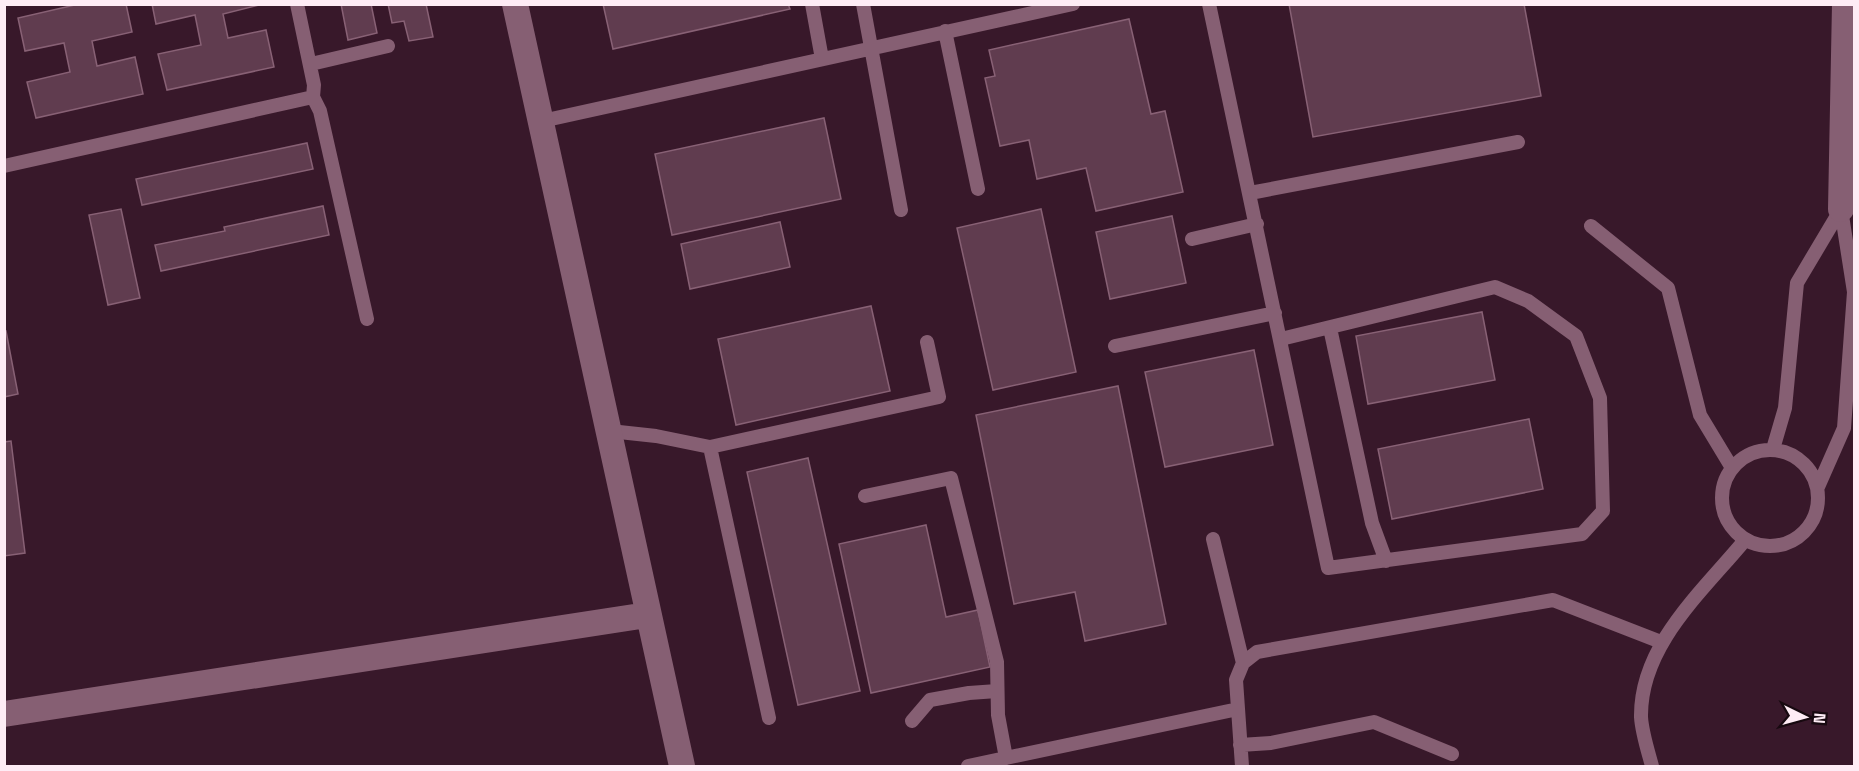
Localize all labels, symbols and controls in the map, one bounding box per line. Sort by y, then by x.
north arrow [1775,687,1835,747]
text: N [1809,712,1830,725]

